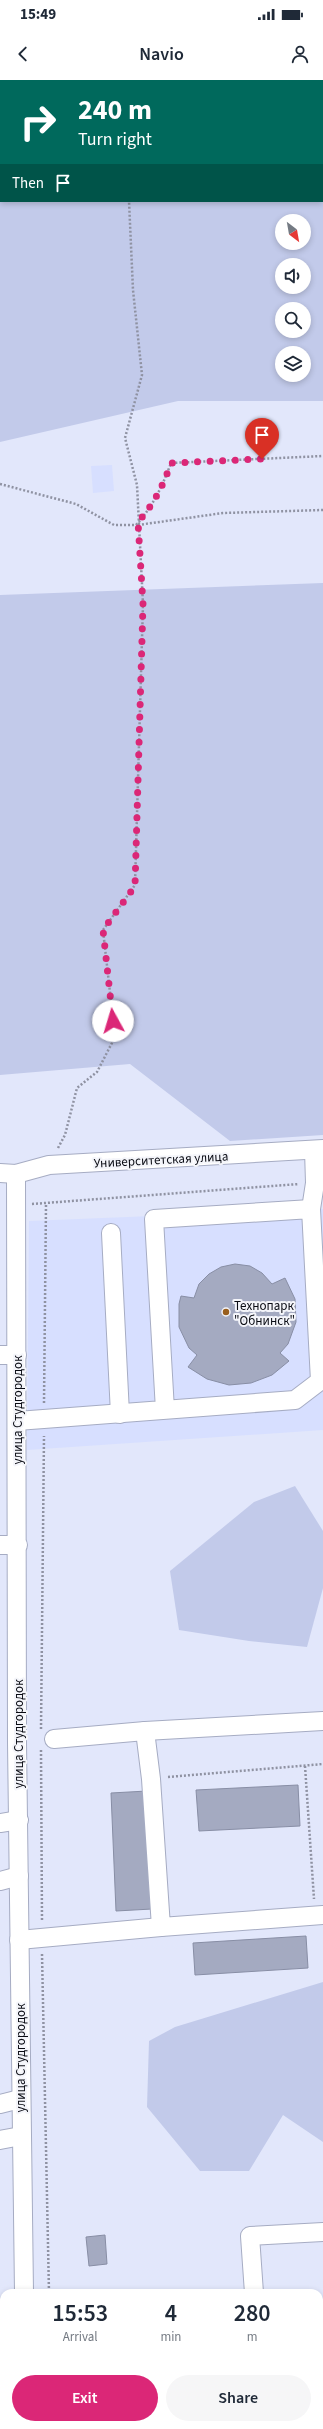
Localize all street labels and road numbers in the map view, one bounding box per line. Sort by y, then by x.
street label: Университетская улица [93,1147,229,1173]
street label: улица Студгородок [9,1355,27,1465]
street label: улица Студгородок [10,1679,28,1789]
street label: улица Студгородок [12,2003,30,2113]

